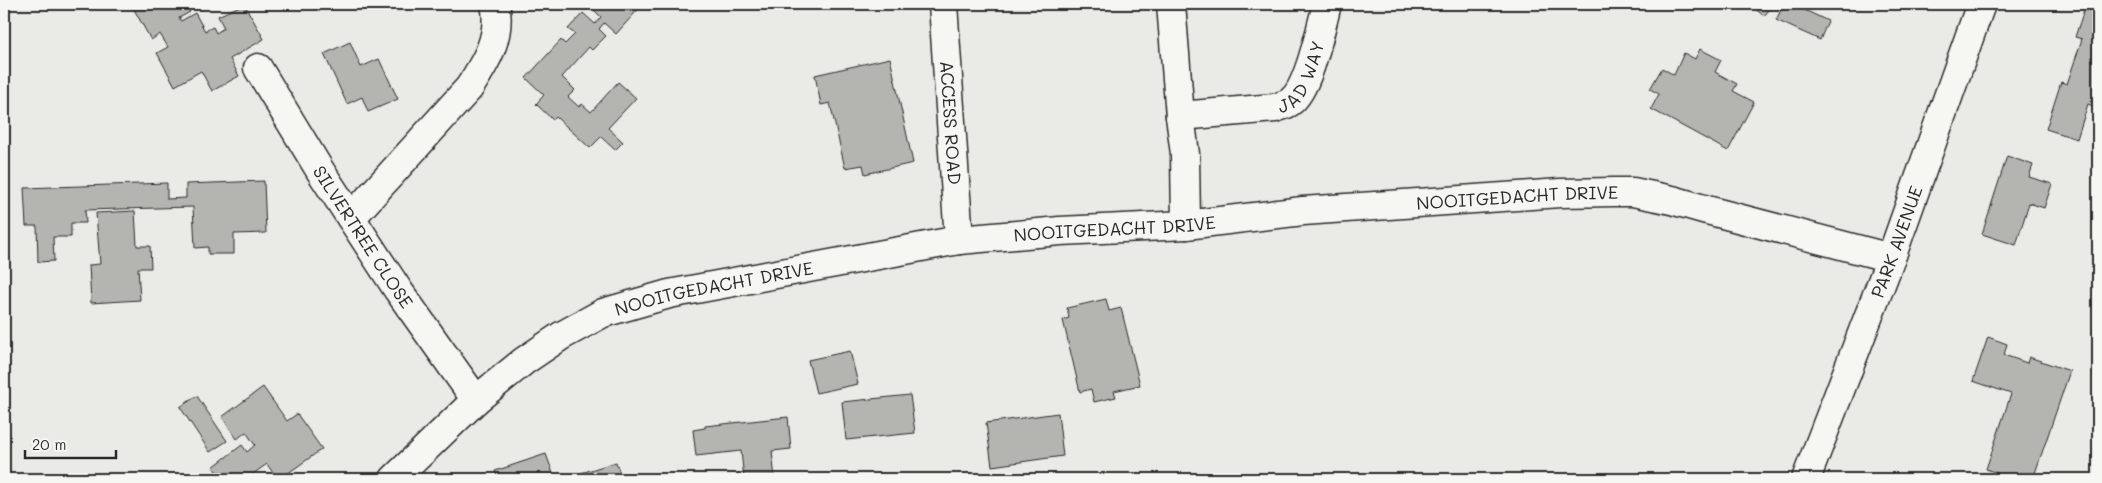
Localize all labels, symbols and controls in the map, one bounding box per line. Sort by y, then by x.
street label: JAD WAY [1274,38,1329,118]
street label: ACCESS ROAD [935,60,967,185]
street label: SILVERTREE CLOSE [308,161,419,313]
street label: NOOITGEDACHT DRIVE [1415,180,1618,215]
street label: PARK AVENUE [1865,182,1928,301]
street label: NOOITGEDACHT DRIVE [1013,210,1217,247]
street label: NOOITGEDACHT DRIVE [612,255,815,321]
scale bar [25,428,116,460]
text: 20 m [32,434,66,454]

